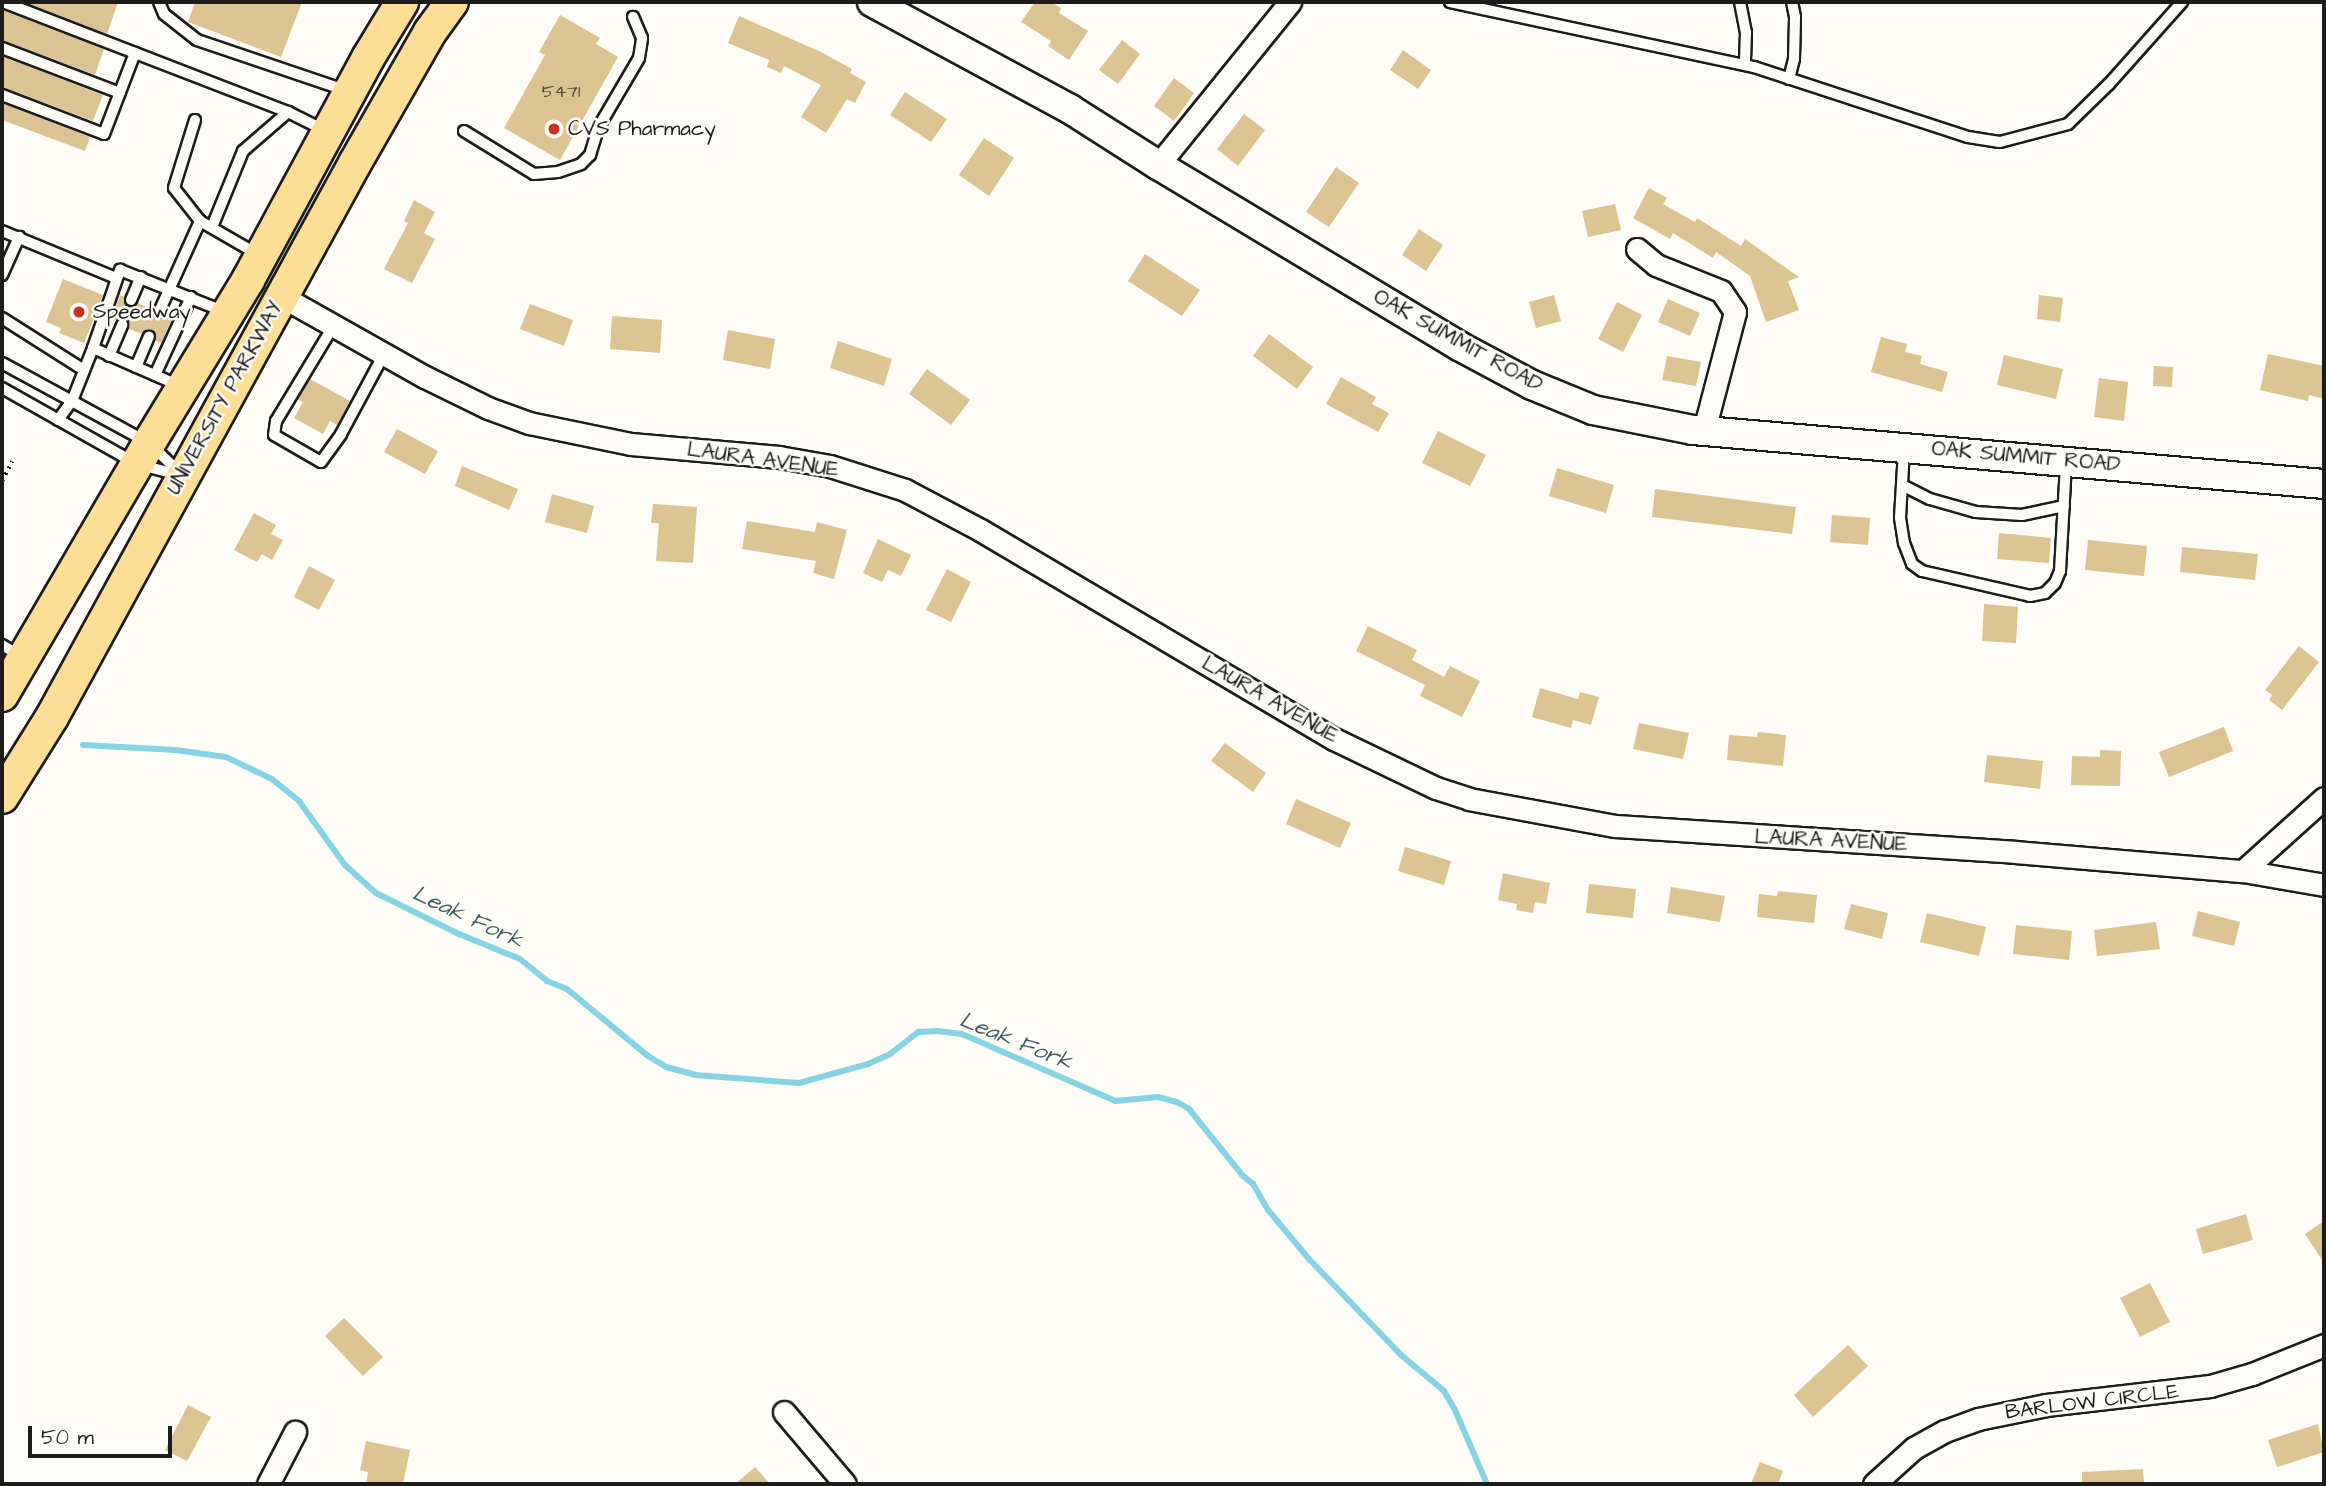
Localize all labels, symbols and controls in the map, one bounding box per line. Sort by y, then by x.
house number: 5471 [542,81,580,103]
place label: CVS Pharmacy [568,116,716,142]
marker: CVS Pharmacy [546,121,562,137]
street label: OAK SUMMIT ROAD [1369,284,1547,398]
street label: UNIVERSITY PARKWAY [161,297,289,499]
place label: Speedway [93,299,191,325]
marker: Speedway [71,304,87,320]
street label: OAK SUMMIT ROAD [1931,436,2121,478]
street label: LAURA AVENUE [685,437,841,483]
street label: LAURA AVENUE [1197,651,1343,749]
street label: LAURA AVENUE [1754,824,1908,858]
water label: Leak Fork [408,879,528,955]
water label: Leak Fork [956,1006,1076,1076]
street label: BARLOW CIRCLE [2004,1379,2180,1425]
scale bar [32,1412,175,1456]
text: 50 m [41,1423,94,1452]

